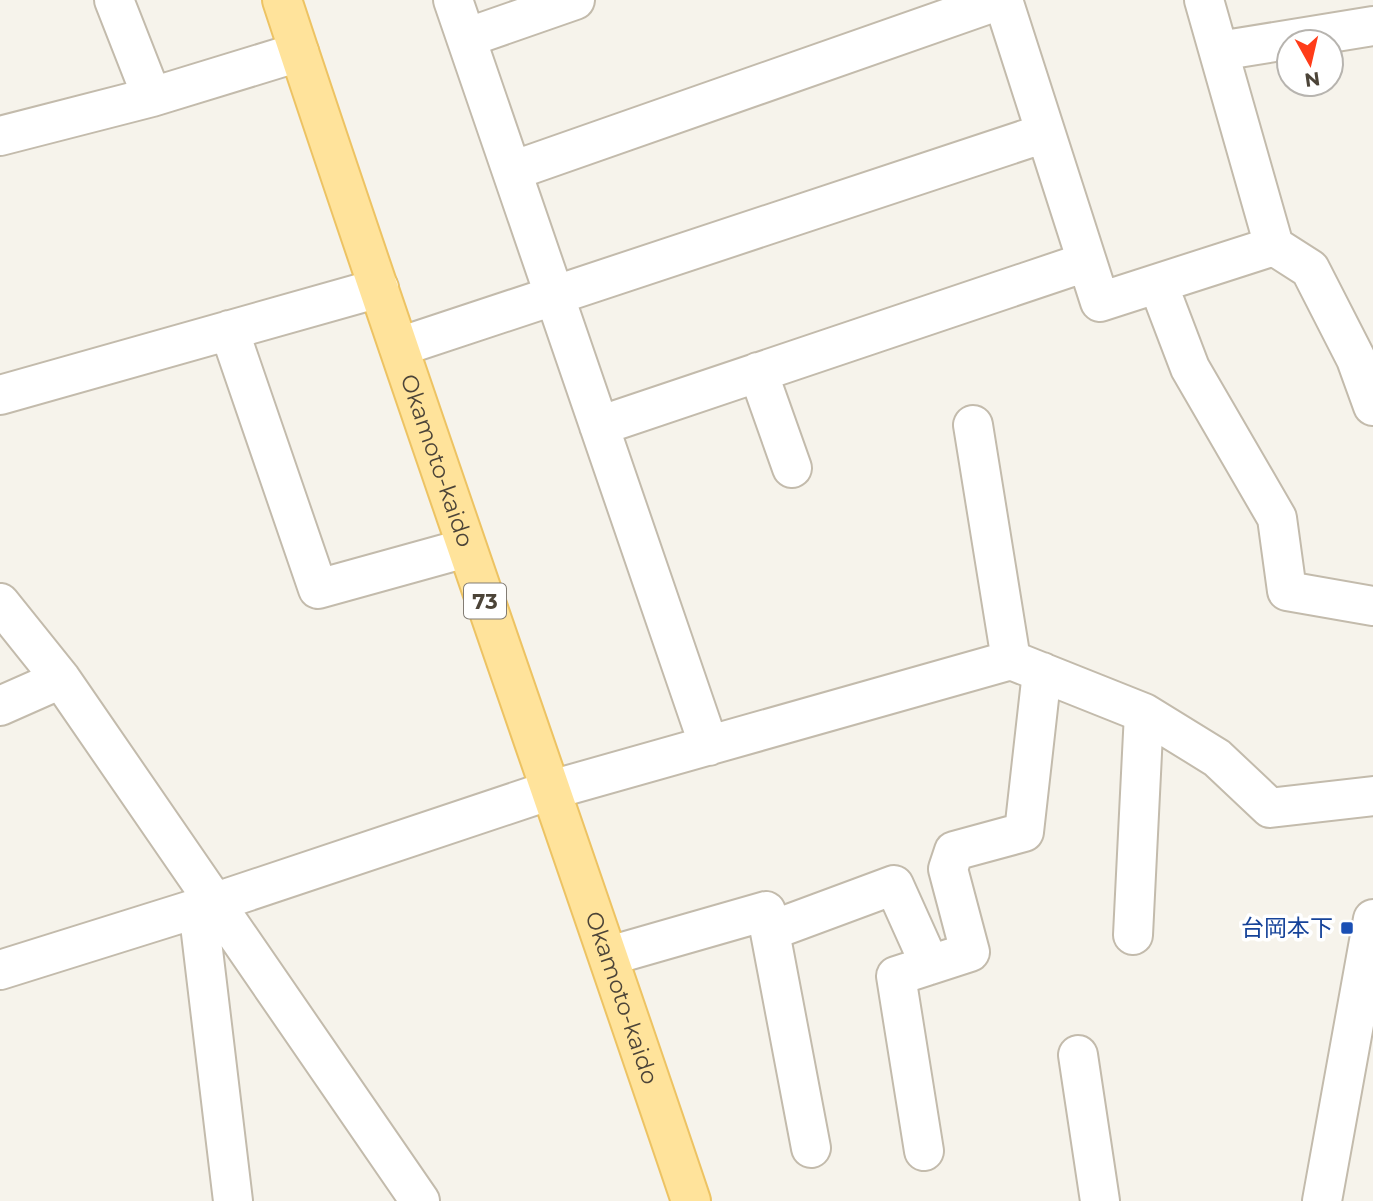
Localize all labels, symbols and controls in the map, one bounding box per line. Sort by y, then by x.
north arrow [1275,28,1345,98]
text: N [1303,67,1322,92]
street label: Okamoto-kaido [395,370,480,551]
road number: 73 [464,584,506,618]
street label: Okamoto-kaido [579,908,664,1088]
place label: 台岡本下 [1241,914,1333,942]
marker: 台岡本下 [1339,920,1355,936]

